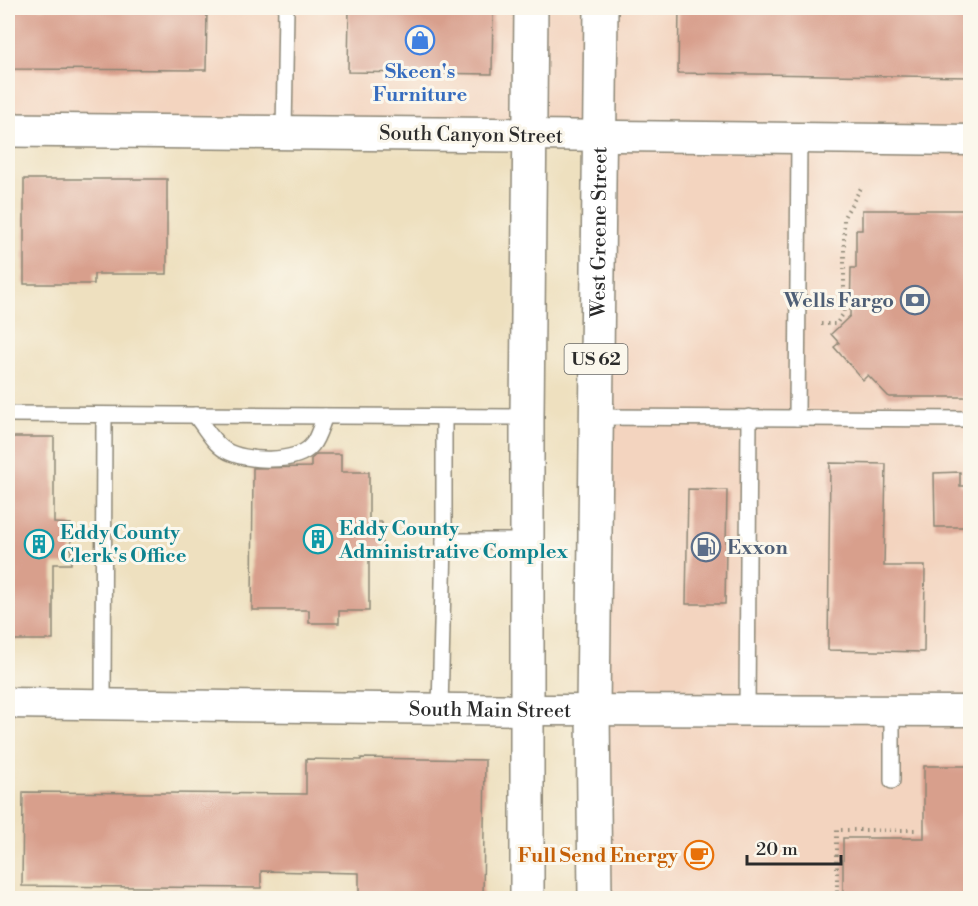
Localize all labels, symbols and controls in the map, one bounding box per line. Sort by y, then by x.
shop icon: Skeen's Furniture [404,24,436,56]
place label: Skeen's Furniture [373,60,467,108]
street label: South Canyon Street [379,121,563,150]
street label: West Greene Street [586,146,613,319]
bank icon: Wells Fargo [899,284,931,316]
place label: Wells Fargo [782,289,894,314]
road number: US 62 [564,344,628,374]
place label: Eddy County Administrative Complex [338,517,568,565]
place label: Eddy County Clerk's Office [60,521,187,569]
building icon: Eddy County Administrative Complex [302,523,334,555]
building icon: Eddy County Clerk's Office [23,528,55,560]
fuel station icon: Exxon [690,531,722,563]
place label: Exxon [727,536,788,561]
street label: South Main Street [409,697,571,724]
scale bar [747,828,842,866]
text: 20 m [756,838,798,861]
cafe icon: Full Send Energy [683,839,715,871]
place label: Full Send Energy [518,844,679,869]

